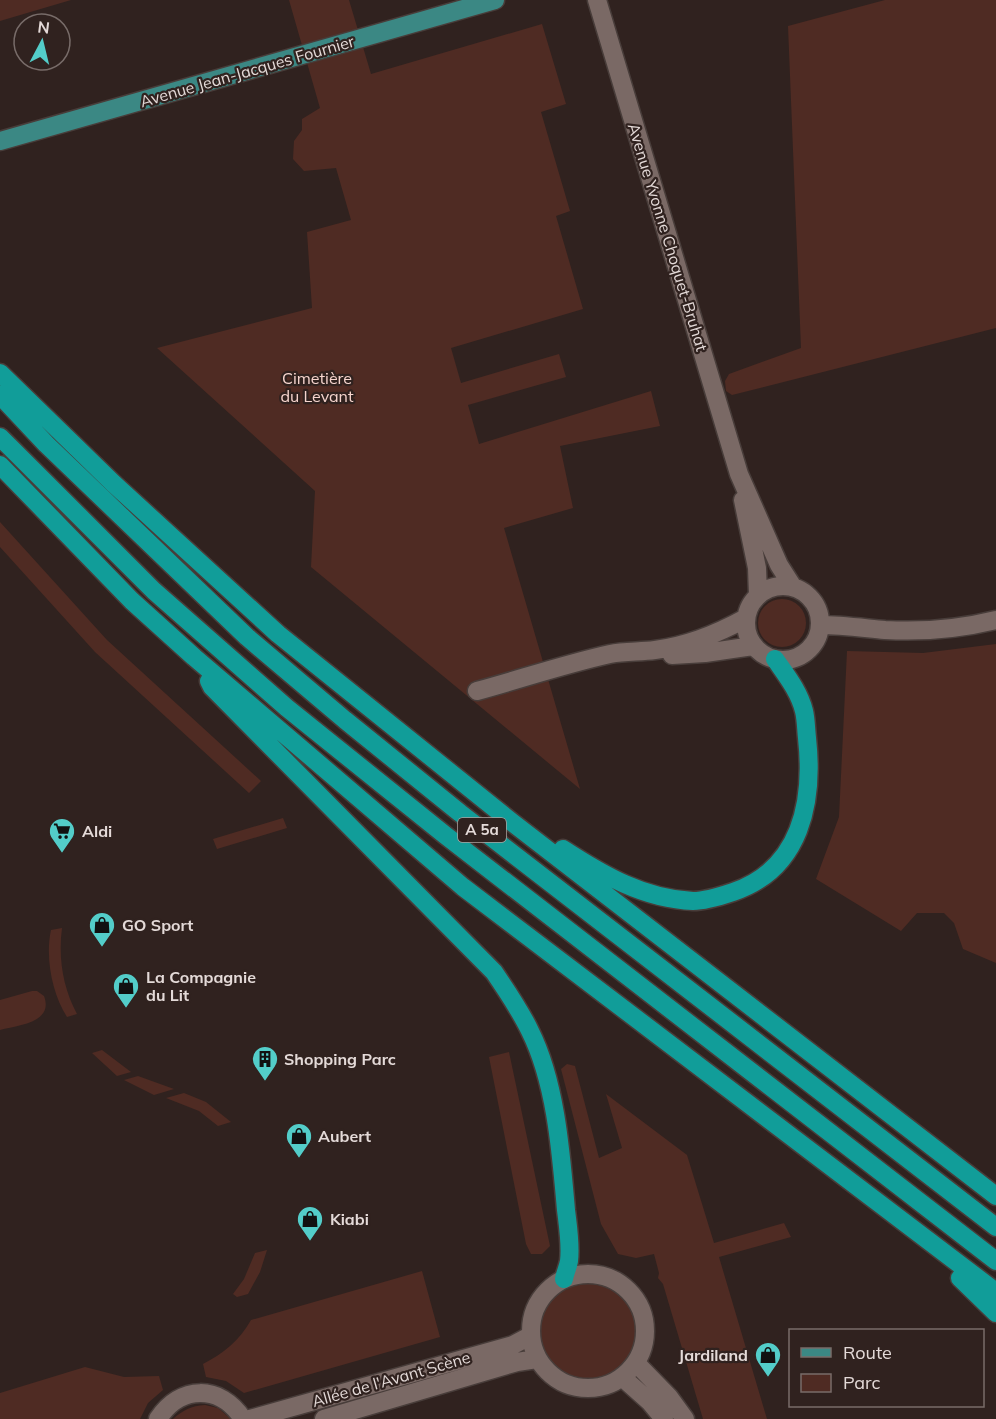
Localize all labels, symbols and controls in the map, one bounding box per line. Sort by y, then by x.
north arrow [12,12,72,72]
text: N [37,16,51,38]
street label: Avenue Jean-Jacques Fournier [137,31,357,111]
street label: Avenue Yvonne Choquet-Bruhat [624,121,712,354]
park label: Cimetière du Levant [280,368,354,406]
supermarket icon: Aldi [47,816,77,854]
road number: A 5a [458,818,506,842]
place label: Aldi [82,821,112,841]
shop icon: GO Sport [87,910,117,948]
place label: GO Sport [122,915,193,935]
place label: La Compagnie du Lit [146,967,256,1005]
shop icon: La Compagnie du Lit [111,971,141,1009]
building icon: Shopping Parc [250,1044,280,1082]
place label: Shopping Parc [284,1049,396,1069]
shop icon: Aubert [284,1121,314,1159]
place label: Aubert [318,1126,371,1146]
shop icon: Kiabi [295,1204,325,1242]
place label: Kiabi [330,1209,369,1229]
legend [789,1329,984,1407]
shop icon: Jardiland [753,1340,783,1378]
text: Route [843,1341,892,1364]
place label: Jardiland [678,1345,748,1365]
street label: Allée de l'Avant Scène [310,1347,472,1411]
text: Parc [843,1371,881,1394]

